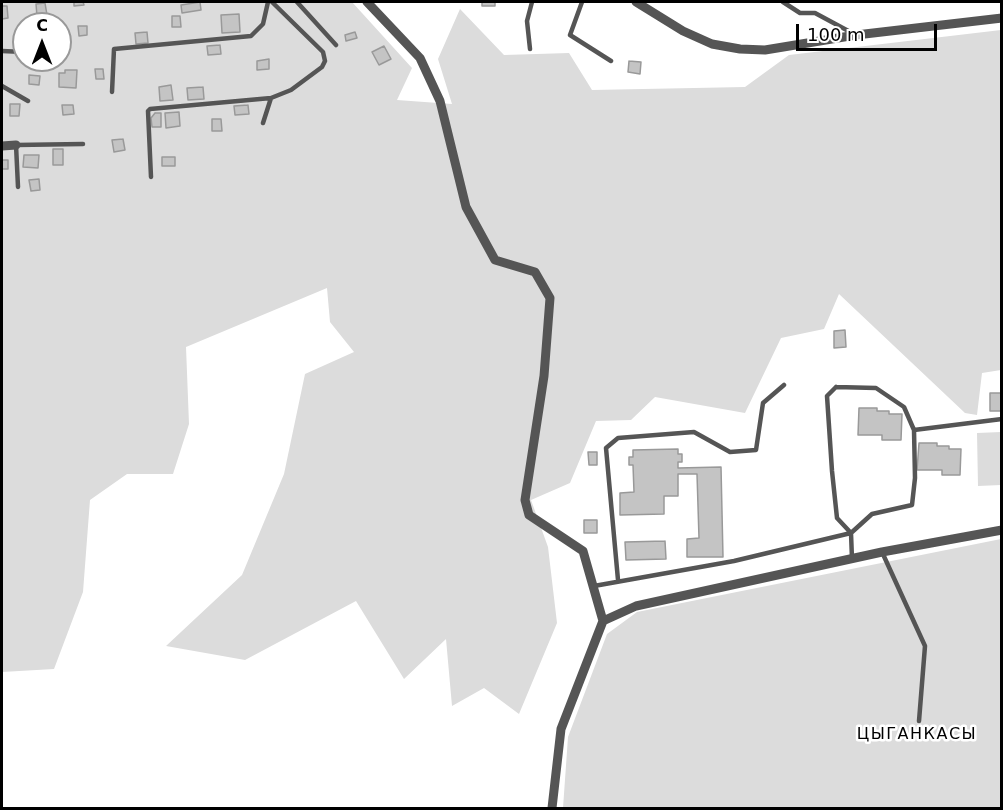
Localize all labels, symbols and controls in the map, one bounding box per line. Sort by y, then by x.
north arrow [12,12,72,72]
scale bar [799,12,940,50]
text: С [36,16,48,35]
text: 100 m [807,24,865,45]
district label: ЦЫГАНКАСЫ [857,725,977,745]

